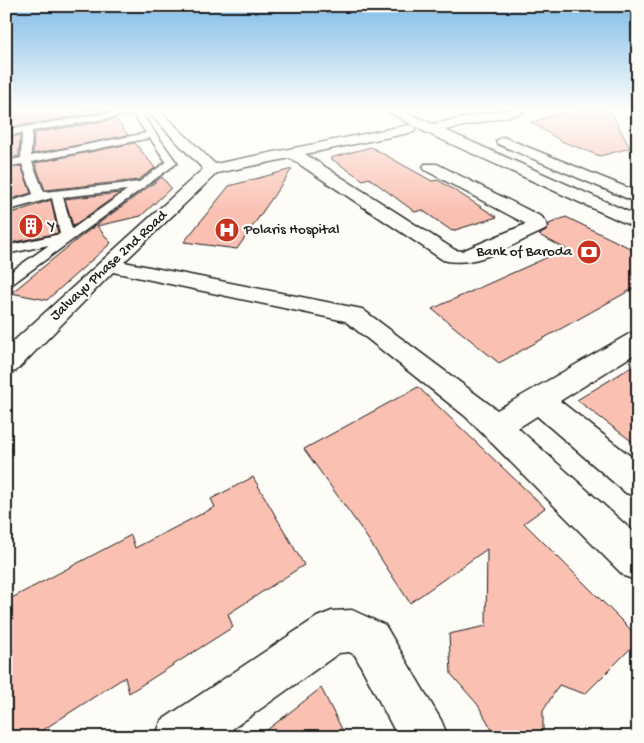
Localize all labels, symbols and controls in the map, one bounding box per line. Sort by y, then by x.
street label: Jalvayu Phase 2nd Road [47,206,172,325]
building icon: Y [18,213,44,239]
place label: Y [46,217,55,235]
hospital icon: Polaris Hospital [214,217,240,243]
place label: Polaris Hospital [243,221,340,239]
bank icon: Bank of Baroda [576,239,602,265]
place label: Bank of Baroda [475,243,573,261]

